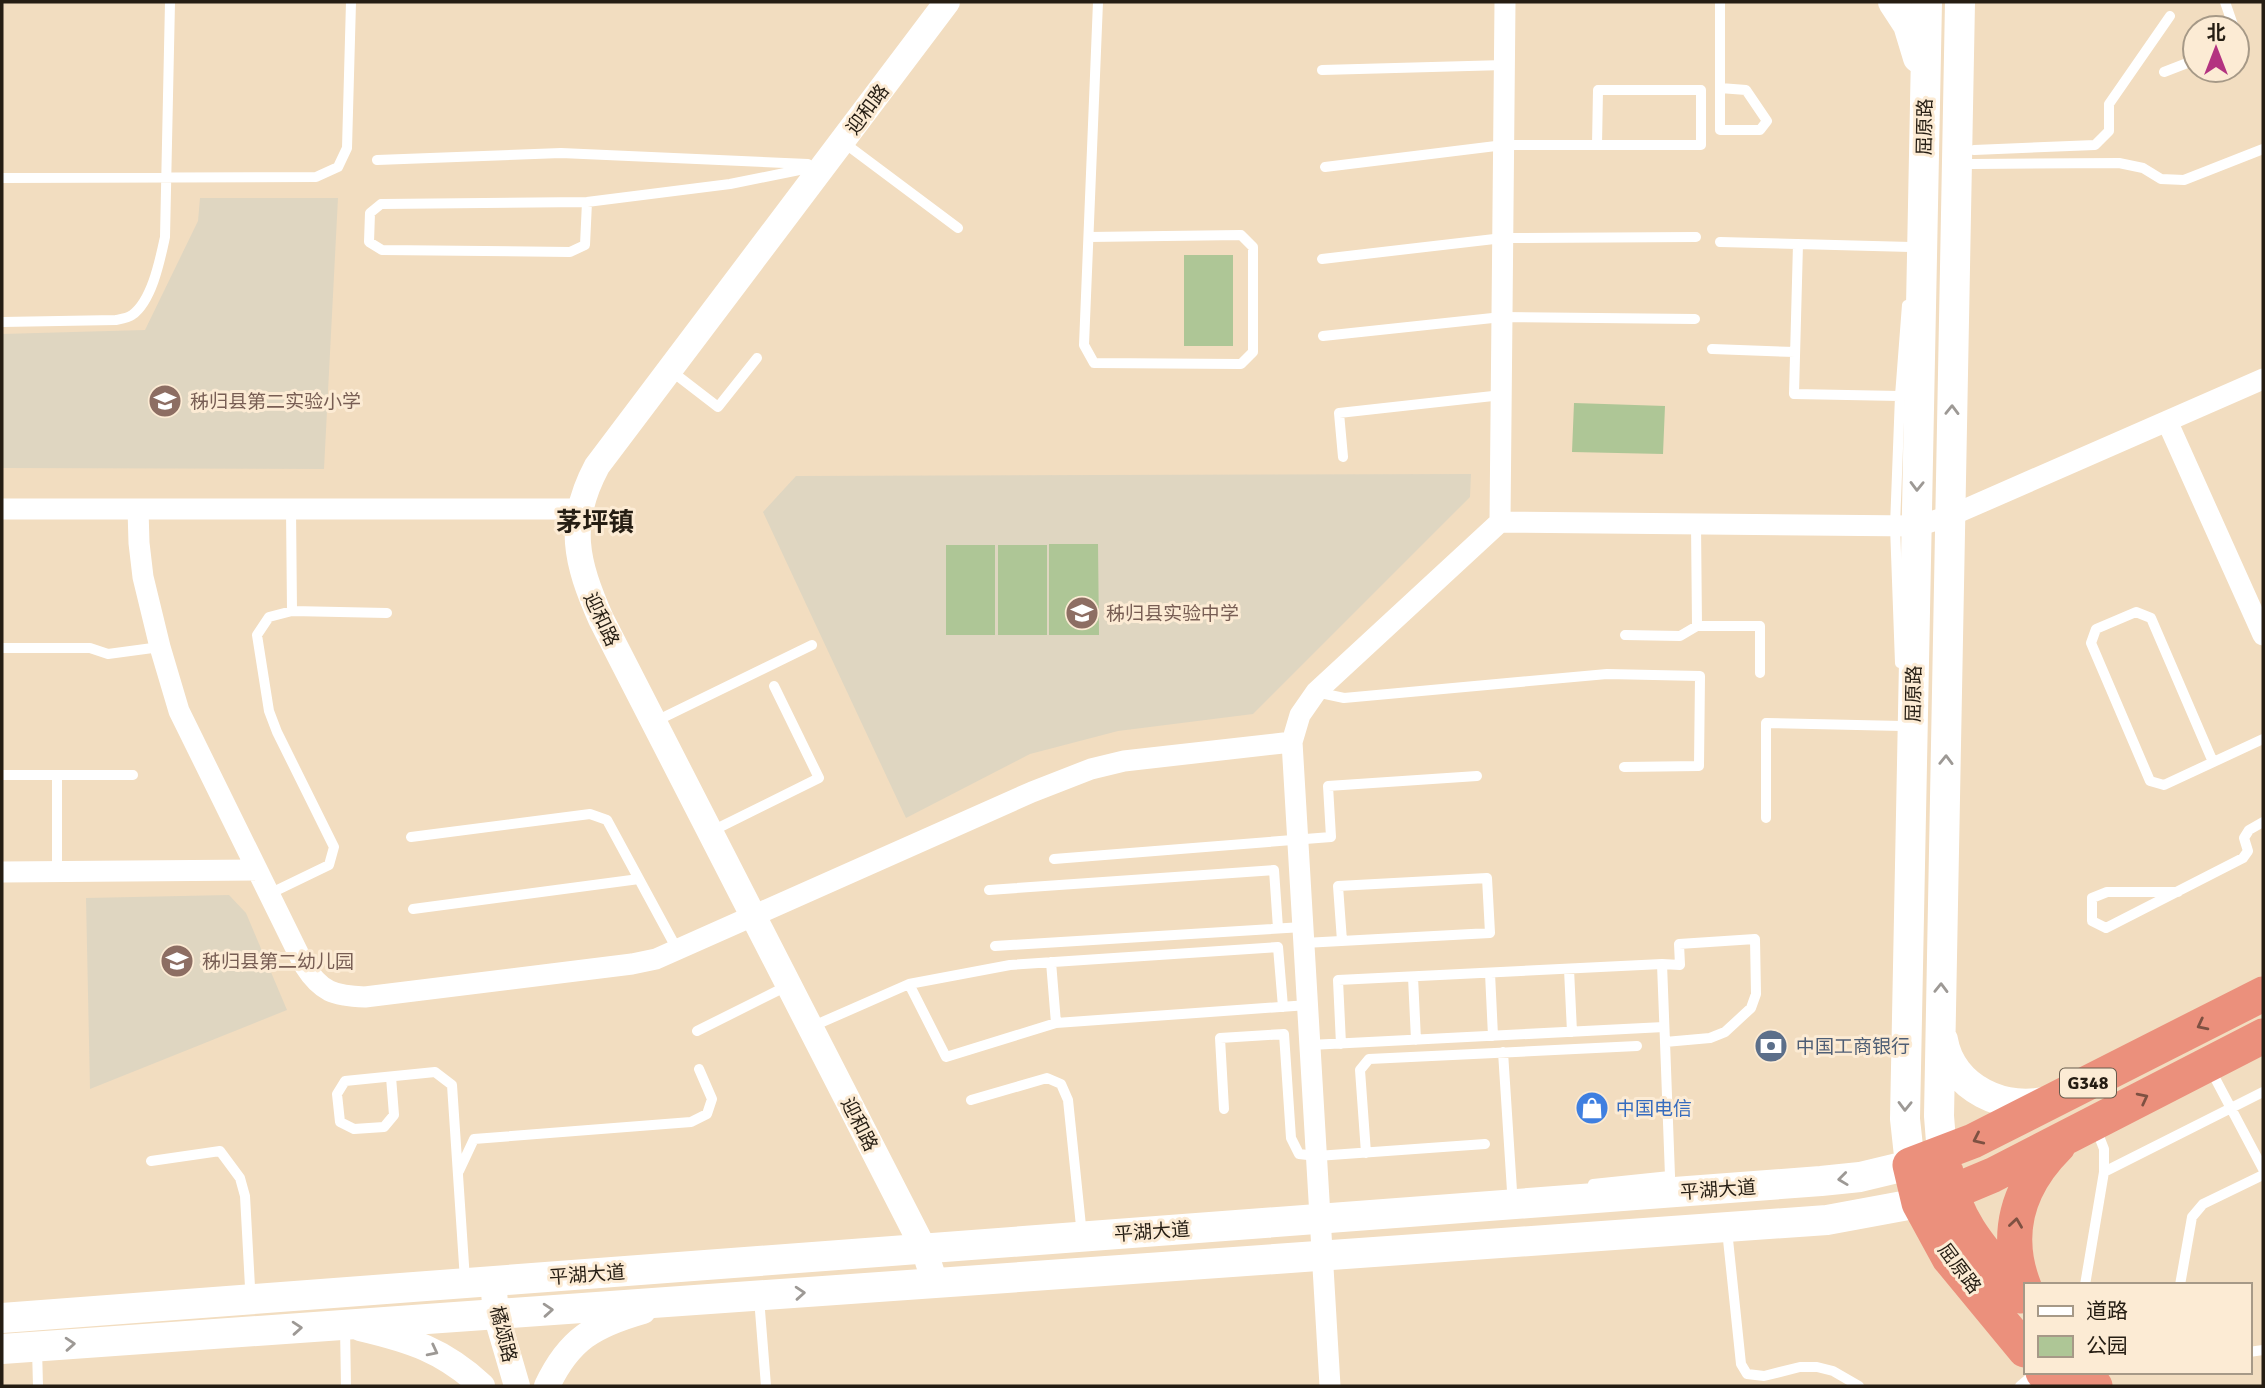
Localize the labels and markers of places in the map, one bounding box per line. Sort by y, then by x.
school or university icon: 秭归县第二实验小学 [146,382,184,420]
place label: 秭归县第二实验小学 [190,390,361,414]
school or university icon: 秭归县实验中学 [1063,594,1101,632]
place label: 秭归县实验中学 [1106,602,1239,626]
school or university icon: 秭归县第二幼儿园 [158,942,196,980]
place label: 秭归县第二幼儿园 [202,950,354,974]
bank icon: 中国工商银行 [1752,1027,1790,1065]
place label: 中国工商银行 [1796,1035,1910,1059]
shop icon: 中国电信 [1573,1089,1611,1127]
place label: 中国电信 [1616,1097,1692,1121]

